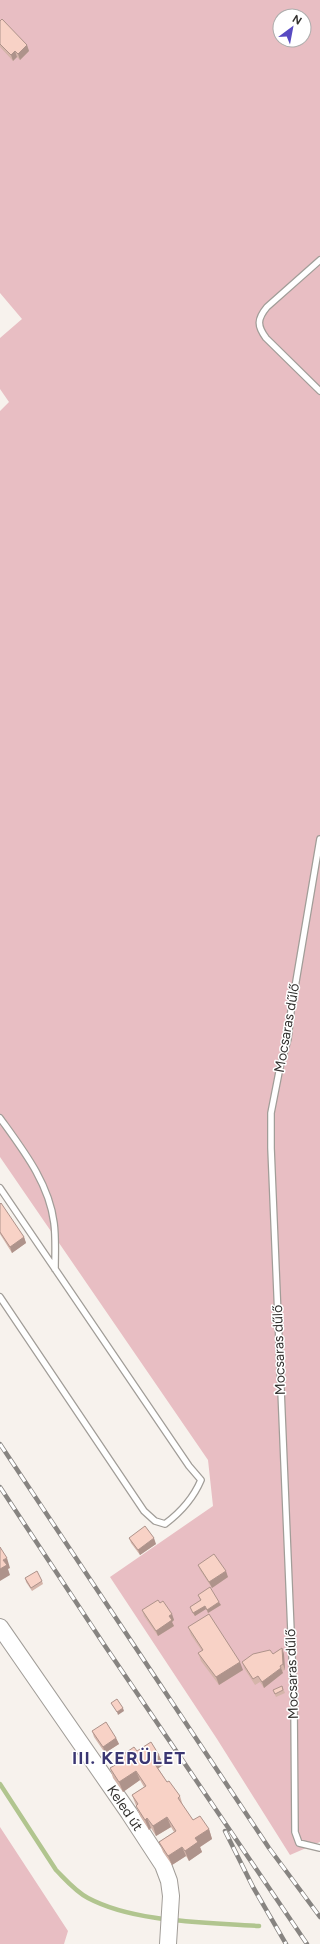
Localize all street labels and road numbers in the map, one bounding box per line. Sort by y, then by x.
street label: Mocsaras dűlő [271,982,303,1074]
street label: Mocsaras dűlő [269,1305,289,1395]
street label: Mocsaras dűlő [282,1629,302,1719]
street label: Keled út [104,1782,147,1834]

